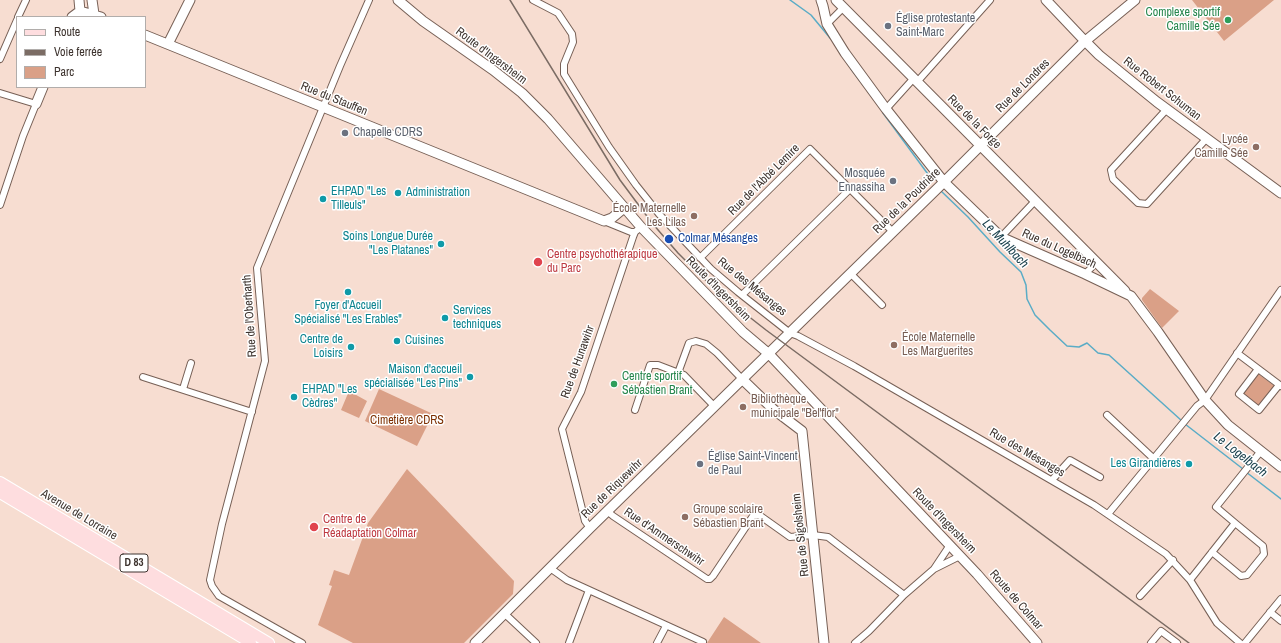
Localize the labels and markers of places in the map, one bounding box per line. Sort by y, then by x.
place label: Complexe sportif Camille Sée [1146,6,1220,34]
place label: Église protestante Saint-Marc [896,12,975,40]
marker: Complexe sportif Camille Sée [1223,15,1233,25]
marker: Église protestante Saint-Marc [883,21,893,31]
place label: Chapelle CDRS [353,126,422,140]
marker: Chapelle CDRS [340,128,350,138]
place label: Lycée Camille Sée [1194,133,1248,161]
marker: Lycée Camille Sée [1251,142,1261,152]
place label: Mosquée Ennassiha [839,167,885,195]
marker: Mosquée Ennassiha [888,176,898,186]
place label: EHPAD "Les Tilleuls" [331,185,386,213]
place label: Administration [406,186,470,200]
marker: Administration [393,188,403,198]
marker: EHPAD "Les Tilleuls" [318,194,328,204]
place label: École Maternelle Les Lilas [613,202,686,230]
marker: École Maternelle Les Lilas [689,211,699,221]
place label: Soins Longue Durée "Les Platanes" [343,230,433,258]
place label: Colmar Mésanges [678,232,758,246]
marker: Colmar Mésanges [663,233,675,245]
marker: Soins Longue Durée "Les Platanes" [436,239,446,249]
place label: Centre psychothérapique du Parc [547,248,657,276]
marker: Centre psychothérapique du Parc [532,256,544,268]
marker: Foyer d'Accueil Spécialisé "Les Erables" [343,287,353,297]
place label: Foyer d'Accueil Spécialisé "Les Erables" [294,299,402,327]
place label: Services techniques [453,304,501,332]
marker: Services techniques [440,313,450,323]
place label: École Maternelle Les Marguerites [902,331,975,359]
place label: Centre de Loisirs [300,333,343,361]
place label: Cuisines [405,334,444,348]
marker: Cuisines [392,336,402,346]
marker: École Maternelle Les Marguerites [889,340,899,350]
marker: Centre de Loisirs [346,342,356,352]
place label: Maison d'accueil spécialisée "Les Pins" [364,363,462,391]
place label: Centre sportif Sébastien Brant [622,370,693,398]
marker: Maison d'accueil spécialisée "Les Pins" [465,372,475,382]
marker: Centre sportif Sébastien Brant [609,379,619,389]
place label: EHPAD "Les Cèdres" [302,383,357,411]
marker: EHPAD "Les Cèdres" [289,392,299,402]
place label: Bibliothèque municipale "Bel'flor" [751,393,839,421]
marker: Bibliothèque municipale "Bel'flor" [738,402,748,412]
place label: Église Saint-Vincent de Paul [708,450,798,478]
place label: Les Girandières [1110,457,1181,471]
marker: Église Saint-Vincent de Paul [695,459,705,469]
marker: Les Girandières [1184,459,1194,469]
place label: Groupe scolaire Sébastien Brant [693,503,764,531]
marker: Groupe scolaire Sébastien Brant [680,512,690,522]
place label: Centre de Réadaptation Colmar [323,513,417,541]
marker: Centre de Réadaptation Colmar [308,521,320,533]

